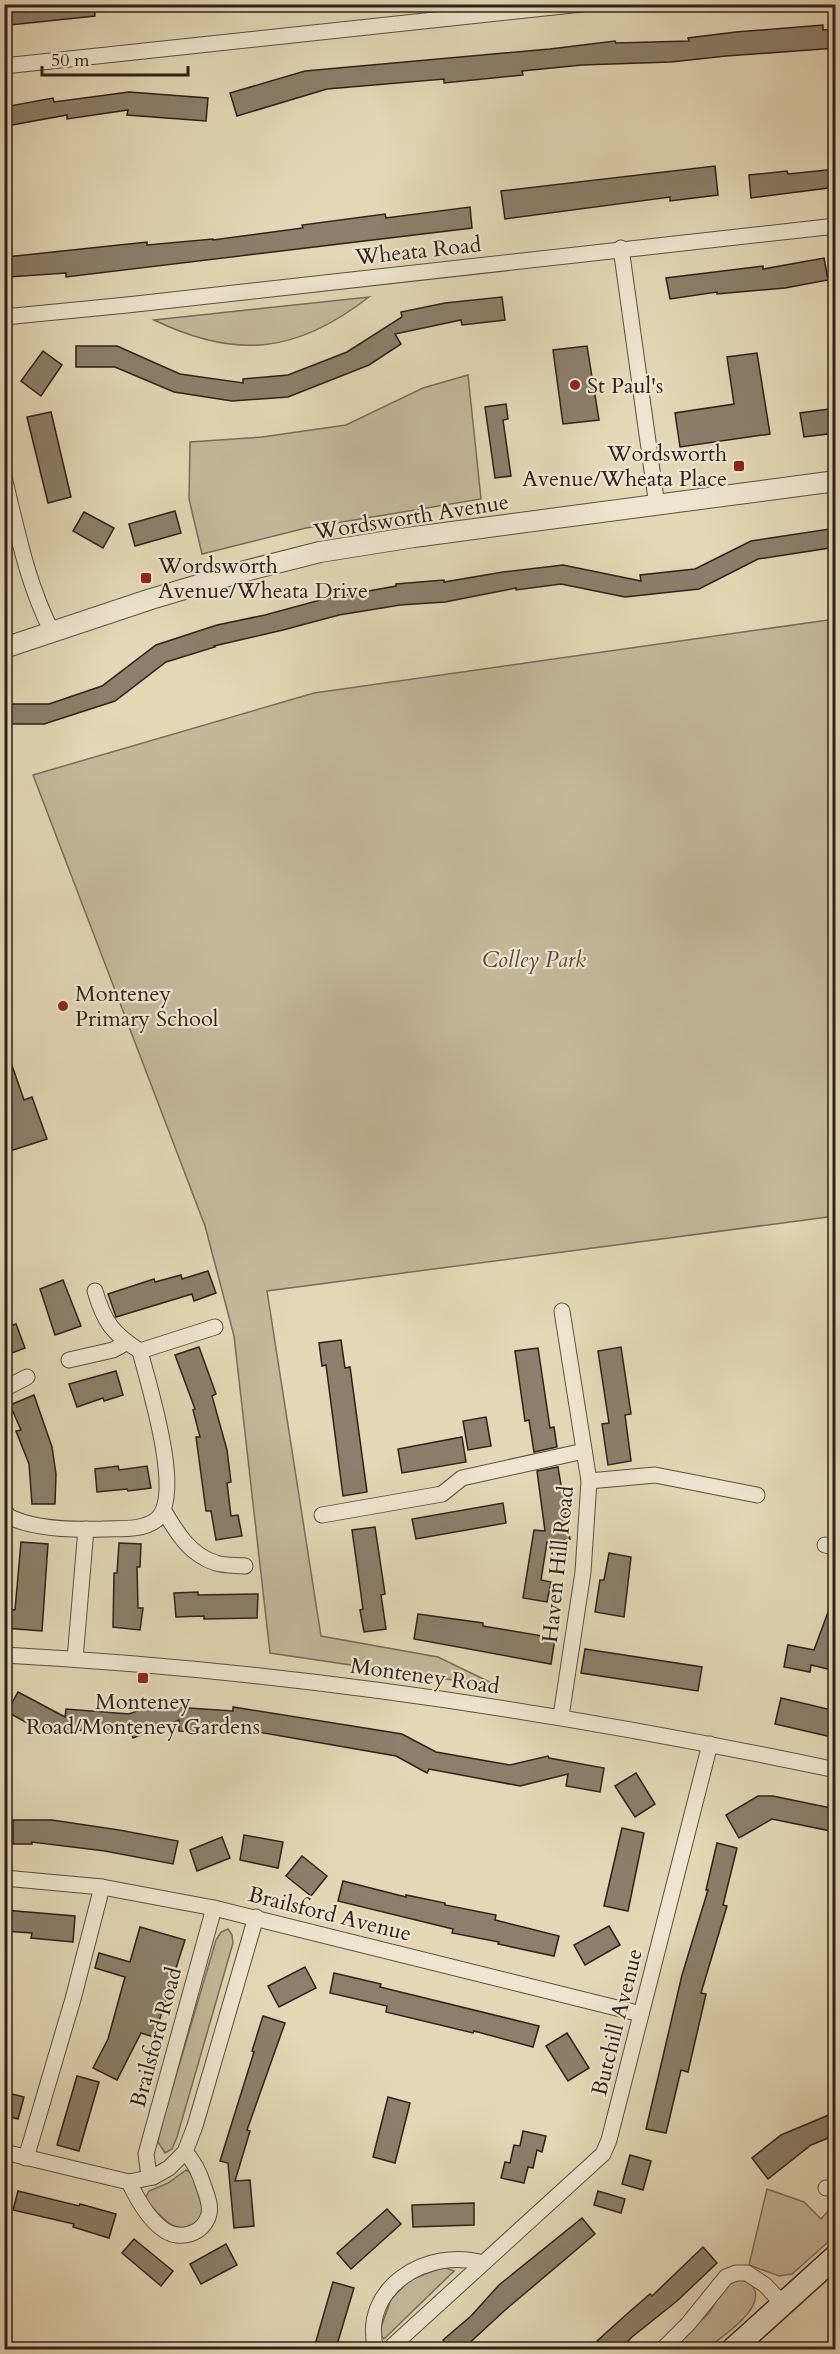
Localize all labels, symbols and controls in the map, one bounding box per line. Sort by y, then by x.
scale bar [42,39,188,77]
text: 50 m [51,48,90,73]
street label: Wheata Road [353,229,483,273]
place label: St Paul's [587,371,663,401]
marker: St Paul's [568,378,582,392]
place label: Wordsworth Avenue/Wheata Place [522,439,727,494]
marker: Wordsworth Avenue/Wheata Place [732,459,746,473]
street label: Wordsworth Avenue [310,487,511,547]
place label: Wordsworth Avenue/Wheata Drive [157,551,368,606]
marker: Wordsworth Avenue/Wheata Drive [139,571,153,585]
park label: Colley Park [482,945,586,975]
place label: Monteney Primary School [75,979,219,1034]
marker: Monteney Primary School [56,999,70,1013]
street label: Haven Hill Road [535,1484,581,1644]
street label: Monteney Road [348,1651,502,1701]
marker: Monteney Road/Monteney Gardens [136,1671,150,1685]
place label: Monteney Road/Monteney Gardens [26,1687,260,1742]
street label: Brailsford Avenue [245,1879,415,1949]
street label: Butchill Avenue [584,1945,650,2099]
street label: Brailsford Road [123,1963,189,2111]

